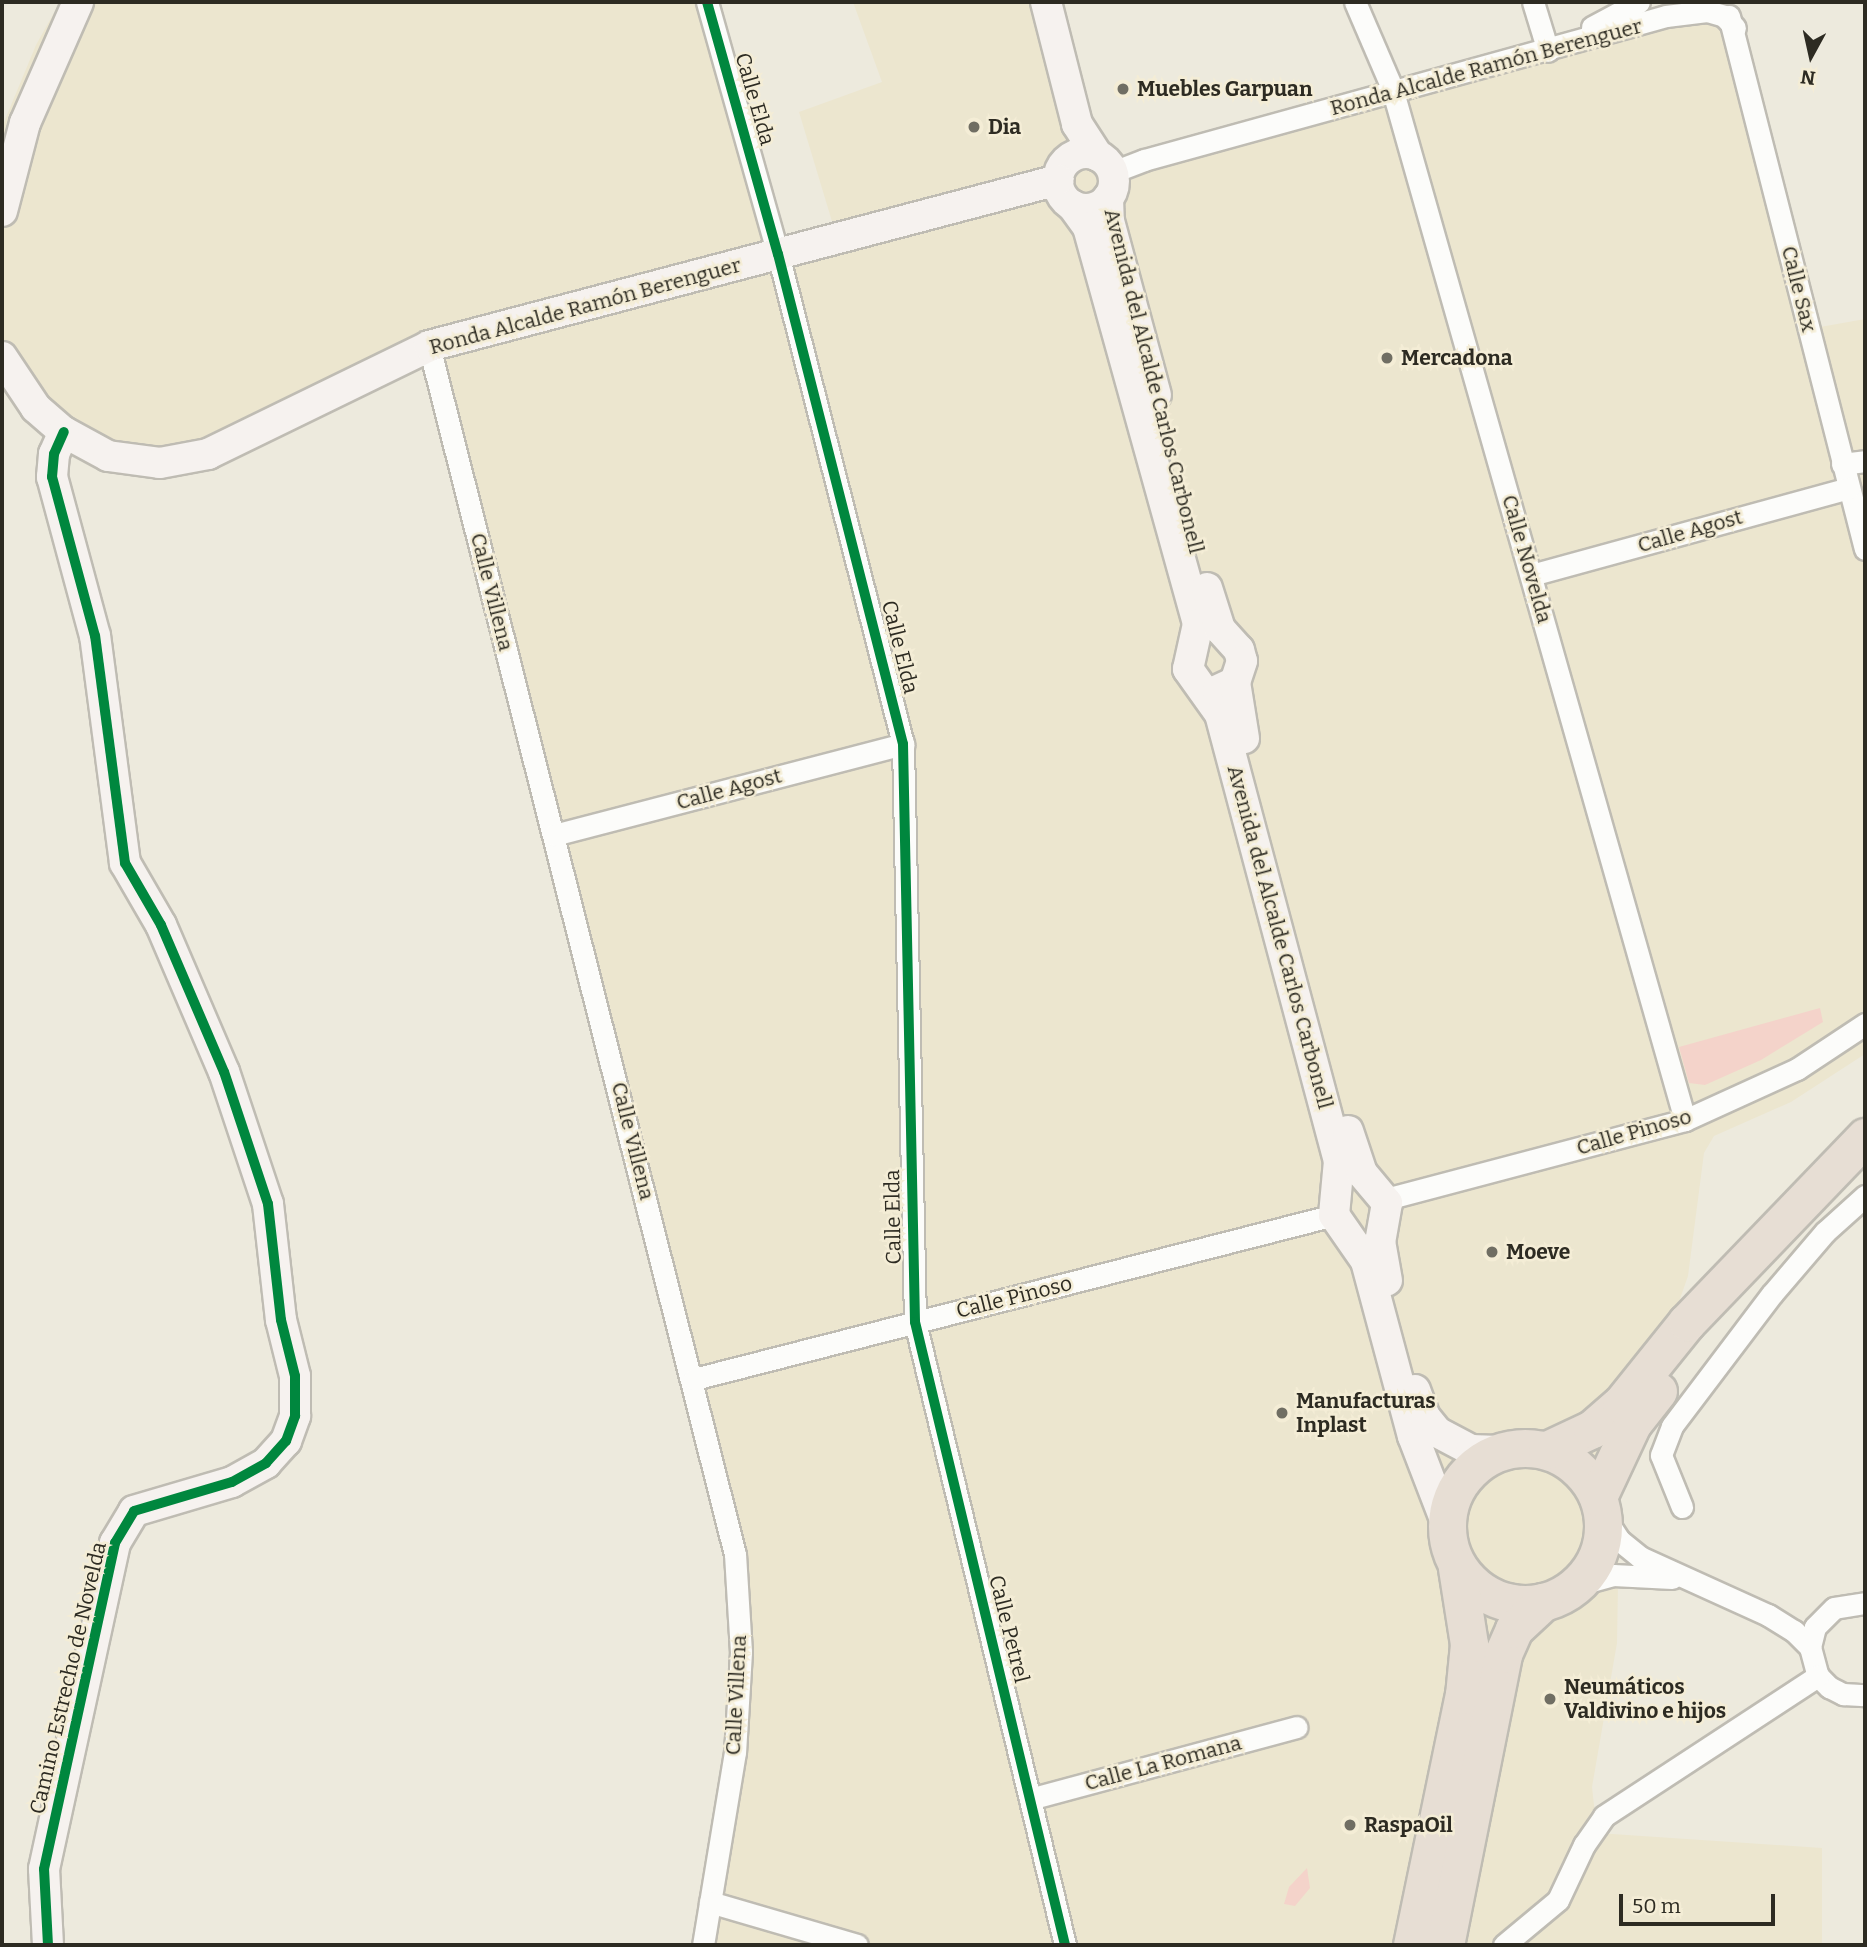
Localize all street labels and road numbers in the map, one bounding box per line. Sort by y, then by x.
street label: Ronda Alcalde Ramón Berenguer [1327,13,1645,121]
street label: Calle Elda [730,50,780,148]
street label: Avenida del Alcalde Carlos Carbonell [1099,206,1209,556]
street label: Calle Sax [1776,243,1822,335]
street label: Ronda Alcalde Ramón Berenguer [426,252,744,360]
street label: Calle Novelda [1497,492,1557,626]
street label: Calle Agost [1635,504,1745,558]
street label: Calle Villena [465,530,519,654]
street label: Calle Elda [876,598,924,696]
street label: Avenida del Alcalde Carlos Carbonell [1222,762,1338,1112]
street label: Calle Agost [674,763,784,815]
street label: Calle Villena [606,1079,660,1203]
street label: Calle Pinoso [1574,1104,1694,1160]
street label: Calle Elda [880,1169,906,1265]
street label: Calle Pinoso [953,1270,1075,1324]
street label: Camino Estrecho de Novelda [24,1539,112,1817]
street label: Calle Petrel [983,1573,1035,1685]
street label: Calle Villena [720,1634,752,1756]
street label: Calle La Romana [1082,1730,1244,1796]

